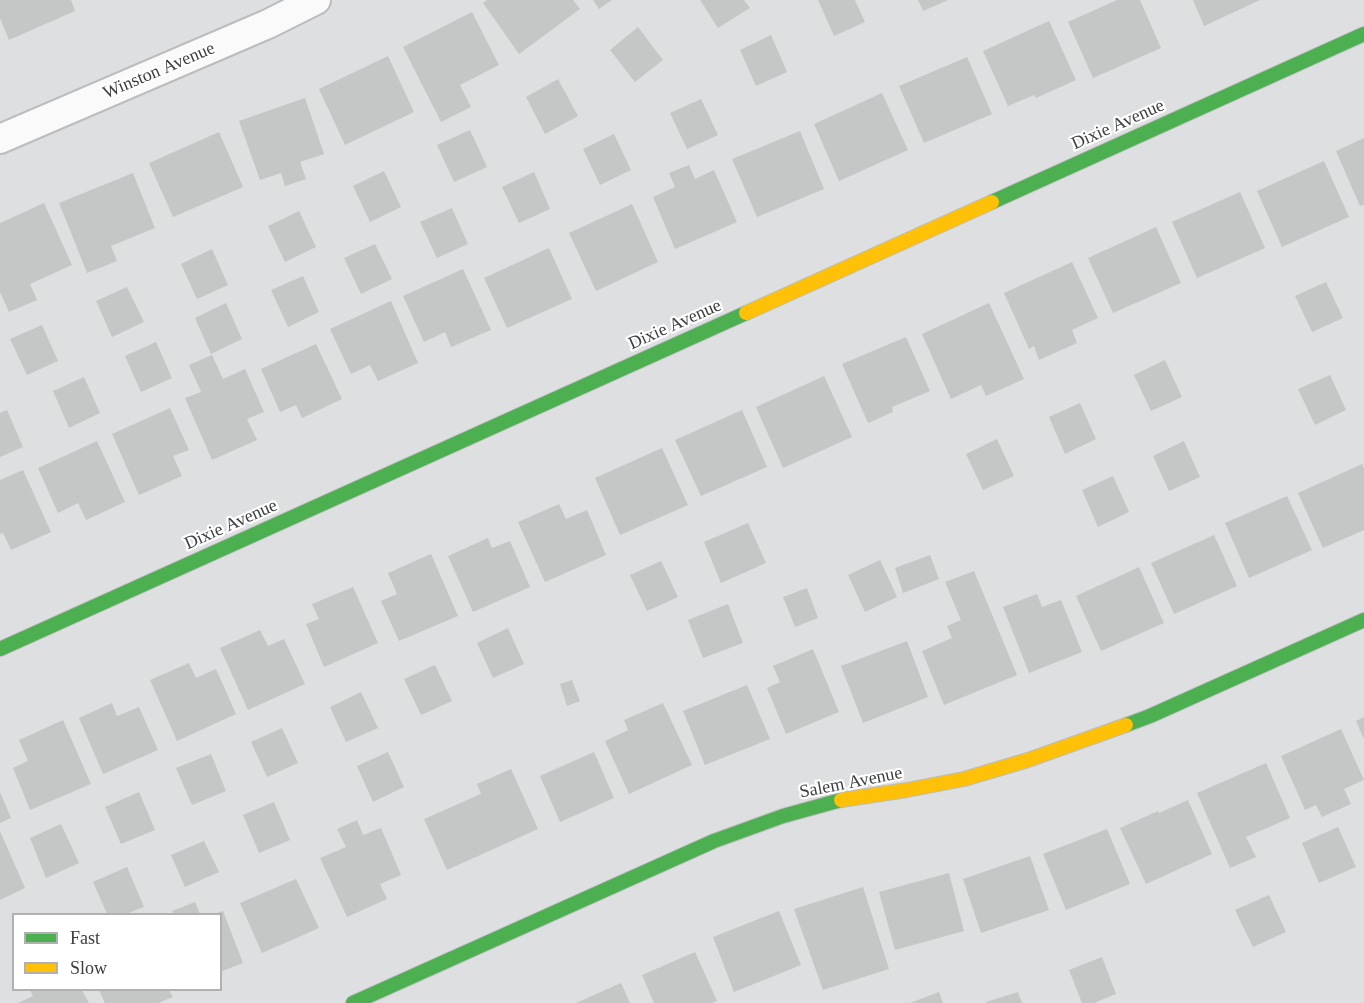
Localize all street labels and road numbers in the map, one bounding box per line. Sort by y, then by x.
street label: Winston Avenue [100,38,218,104]
street label: Dixie Avenue [1068,95,1168,155]
street label: Dixie Avenue [625,295,725,355]
street label: Dixie Avenue [181,495,281,555]
street label: Salem Avenue [798,762,904,804]

